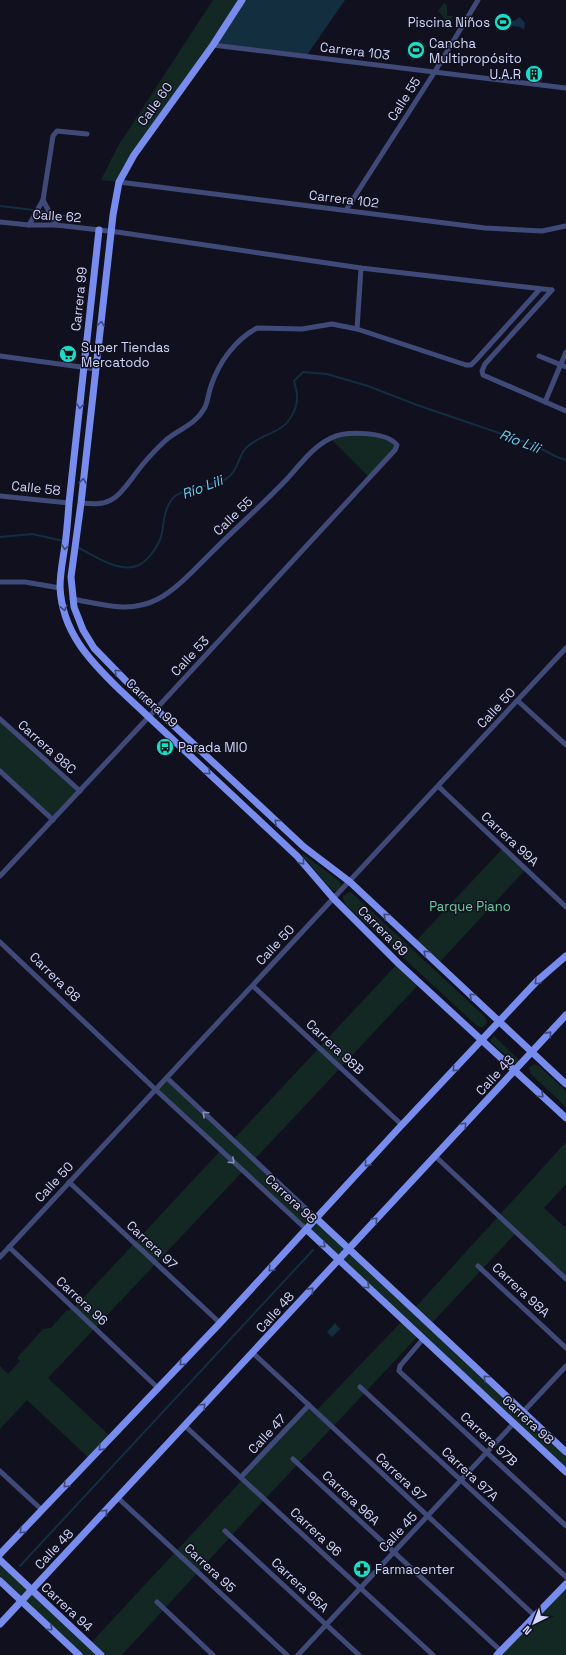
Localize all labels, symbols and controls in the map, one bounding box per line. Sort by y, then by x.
sports icon: Piscina Niños [493,12,513,32]
place label: Piscina Niños [408,14,490,31]
place label: Cancha Multipropósito [429,35,522,67]
street label: Carrera 103 [319,38,391,64]
sports icon: Cancha Multipropósito [406,40,426,60]
building icon: U.A.R [524,64,544,84]
place label: U.A.R [490,66,521,83]
street label: Calle 55 [384,74,425,124]
street label: Calle 60 [134,79,176,129]
street label: Carrera 102 [308,186,380,212]
street label: Calle 62 [32,206,82,226]
street label: Carrera 99 [67,266,91,332]
one-way arrow [97,321,106,327]
place label: Super Tiendas Mercatodo [81,339,170,371]
supermarket icon: Super Tiendas Mercatodo [58,344,78,364]
one-way arrow [76,403,85,409]
water label: Río Lili [497,425,545,458]
water label: Río Lili [179,470,227,503]
street label: Calle 58 [11,477,61,499]
one-way arrow [79,478,88,484]
street label: Calle 55 [210,493,257,539]
one-way arrow [61,543,70,550]
one-way arrow [59,604,68,611]
street label: Calle 53 [167,632,213,680]
one-way arrow [114,669,122,677]
street label: Carrera 99 [123,675,181,731]
street label: Calle 50 [473,684,519,732]
street label: Carrera 98C [14,716,80,778]
bus stop icon: Parada MIO [155,737,175,757]
place label: Parada MIO [178,739,247,756]
one-way arrow [203,767,211,775]
street label: Carrera 99A [478,808,542,870]
one-way arrow [274,819,282,827]
one-way arrow [298,857,305,864]
park label: Parque Piano [429,898,511,915]
street label: Carrera 99 [354,902,412,960]
one-way arrow [383,913,391,920]
street label: Calle 50 [252,921,298,969]
street label: Carrera 98 [26,948,84,1006]
one-way arrow [423,950,431,958]
one-way arrow [534,977,542,985]
one-way arrow [469,993,476,1000]
street label: Carrera 98B [302,1016,368,1078]
one-way arrow [544,1031,552,1039]
street label: Calle 48 [472,1051,518,1099]
one-way arrow [452,1064,460,1072]
one-way arrow [536,1090,543,1097]
one-way arrow [202,1112,209,1119]
one-way arrow [459,1122,467,1130]
one-way arrow [227,1156,235,1163]
street label: Calle 50 [31,1158,77,1206]
one-way arrow [364,1159,371,1167]
street label: Carrera 98 [262,1171,320,1227]
street label: Carrera 97 [123,1217,181,1273]
one-way arrow [370,1218,377,1225]
one-way arrow [318,1240,326,1248]
street label: Carrera 98A [489,1259,553,1321]
one-way arrow [268,1264,276,1272]
street label: Carrera 96 [53,1273,111,1329]
one-way arrow [362,1281,370,1289]
street label: Calle 48 [252,1288,298,1336]
one-way arrow [306,1288,313,1295]
one-way arrow [180,1359,187,1366]
one-way arrow [483,1375,491,1383]
street label: Carrera 98 [499,1392,557,1448]
one-way arrow [199,1404,206,1411]
street label: Carrera 97B [457,1408,521,1470]
street label: Calle 47 [244,1411,290,1457]
one-way arrow [98,1443,106,1451]
street label: Carrera 97A [438,1443,502,1505]
street label: Carrera 97 [372,1449,430,1505]
street label: Carrera 96A [319,1467,383,1529]
one-way arrow [63,1480,71,1488]
street label: Carrera 96 [287,1504,345,1560]
street label: Calle 45 [375,1508,421,1556]
one-way arrow [100,1509,108,1517]
street label: Calle 48 [31,1525,77,1573]
one-way arrow [20,1526,27,1534]
street label: Carrera 95 [181,1540,239,1596]
street label: Carrera 95A [268,1554,332,1616]
pharmacy icon: Farmacenter [352,1559,372,1579]
place label: Farmacenter [375,1561,454,1578]
street label: Carrera 94 [38,1579,96,1635]
north arrow [514,1603,554,1643]
one-way arrow [45,1623,53,1631]
text: N [520,1623,535,1638]

